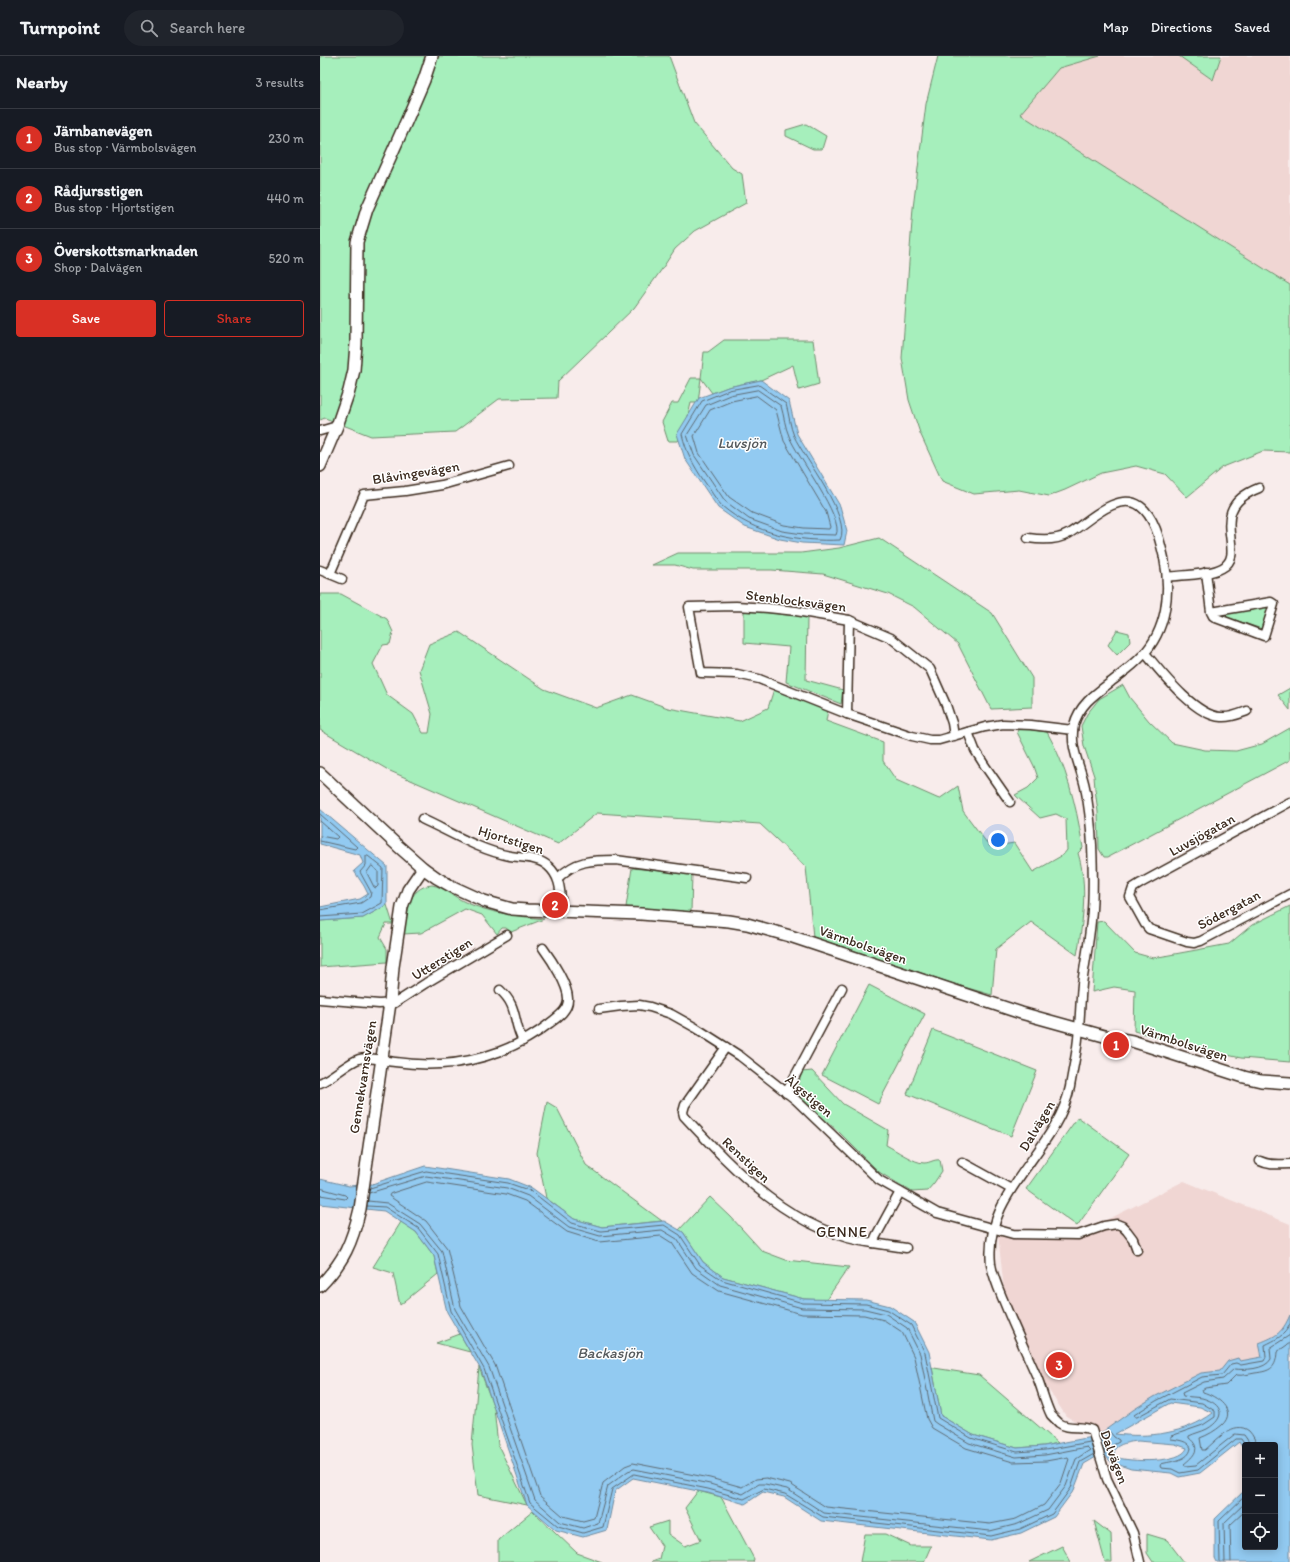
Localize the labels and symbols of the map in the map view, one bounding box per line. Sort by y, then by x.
water label: Luvsjön [717,434,767,452]
street label: Blåvingevägen [371,458,461,488]
street label: Stenblocksvägen [745,586,847,616]
street label: Luvsjögatan [1166,810,1238,860]
street label: Hjortstigen [476,822,546,858]
your location [988,830,1008,850]
street label: Södergatan [1195,886,1264,934]
pin: 2 [542,890,568,920]
street label: Värmbolsvägen [817,922,910,968]
street label: Utterstigen [409,934,476,984]
street label: Gennekvarnsvägen [346,1019,380,1135]
street label: Värmbolsvägen [1138,1021,1231,1065]
pin: 1 [1103,1030,1129,1060]
street label: Älgstigen [782,1071,836,1121]
street label: Dalvägen [1015,1098,1059,1154]
street label: Renstigen [718,1134,774,1187]
district label: GENNE [816,1223,868,1241]
water label: Backasjön [577,1344,643,1362]
pin: 3 [1046,1350,1072,1380]
street label: Dalvägen [1096,1428,1132,1486]

